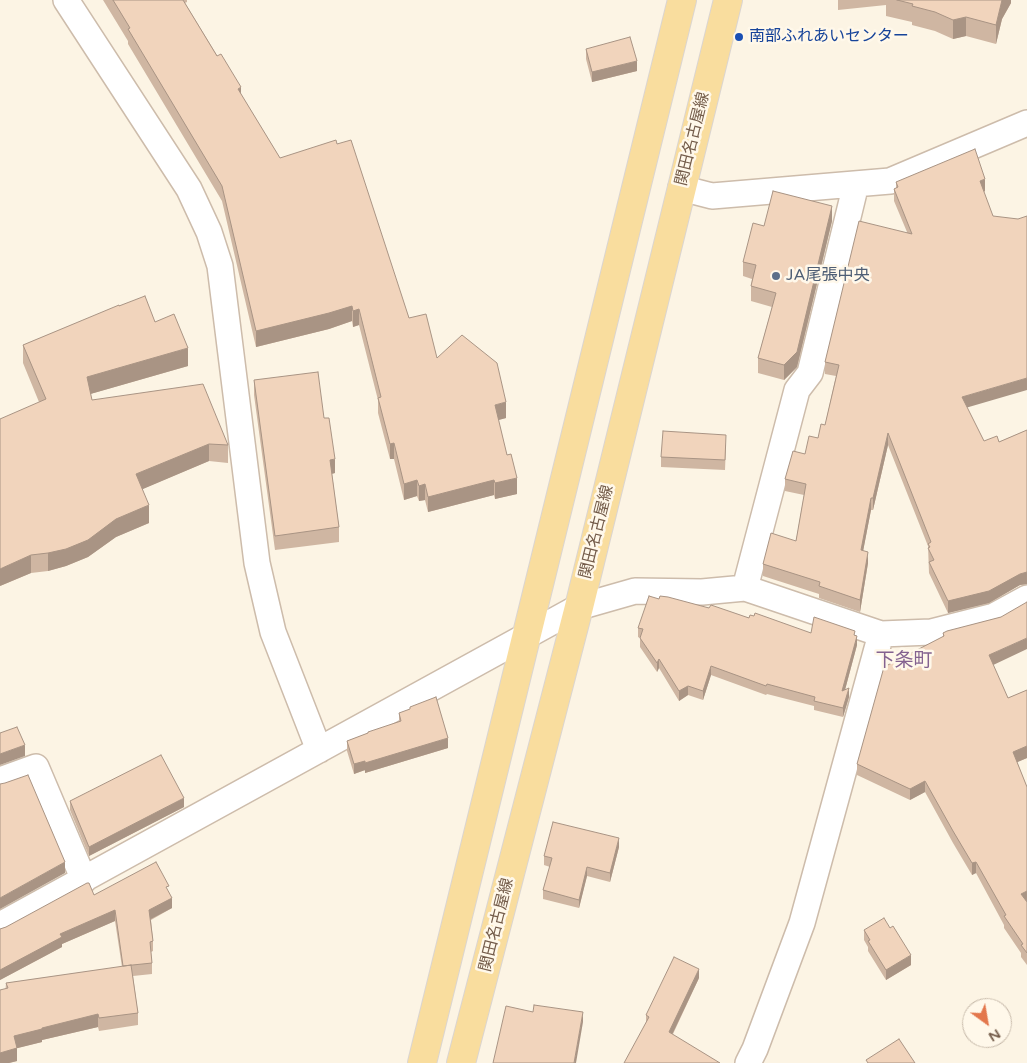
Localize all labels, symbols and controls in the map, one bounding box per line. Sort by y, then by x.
place label: 南部ふれあいセンター [749,27,909,47]
marker: 南部ふれあいセンター [733,31,745,43]
street label: 関田名古屋線 [672,90,714,188]
place label: JA尾張中央 [786,266,869,286]
marker: JA尾張中央 [770,270,782,282]
street label: 関田名古屋線 [576,483,618,581]
district label: 下条町 [876,650,932,672]
street label: 関田名古屋線 [476,876,518,974]
north arrow [962,998,1012,1048]
text: N [985,1025,1004,1045]

